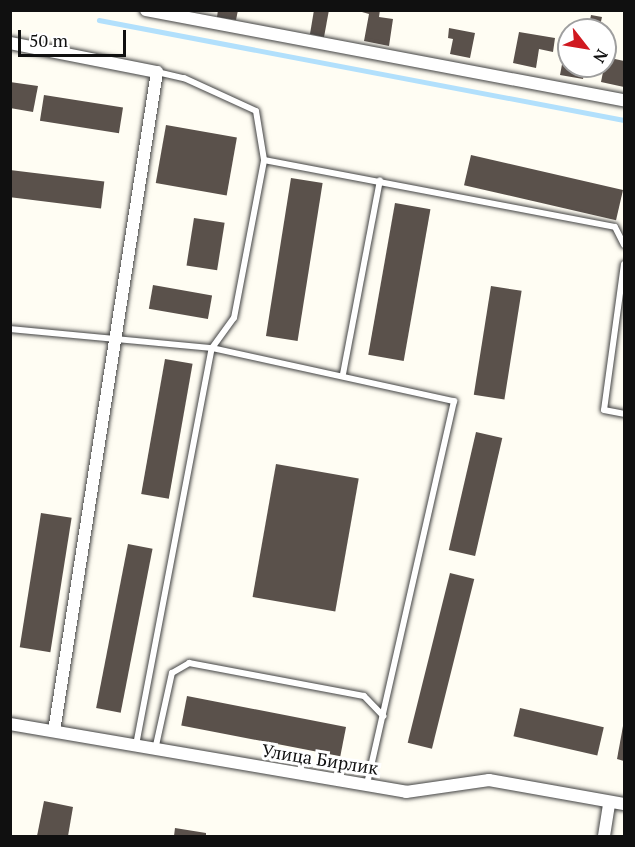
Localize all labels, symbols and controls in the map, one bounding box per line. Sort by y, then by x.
scale bar [21,18,129,56]
north arrow [557,18,617,78]
text: 50 m [29,28,68,52]
text: N [588,45,613,67]
street label: Улица Бирлик [260,739,380,779]

